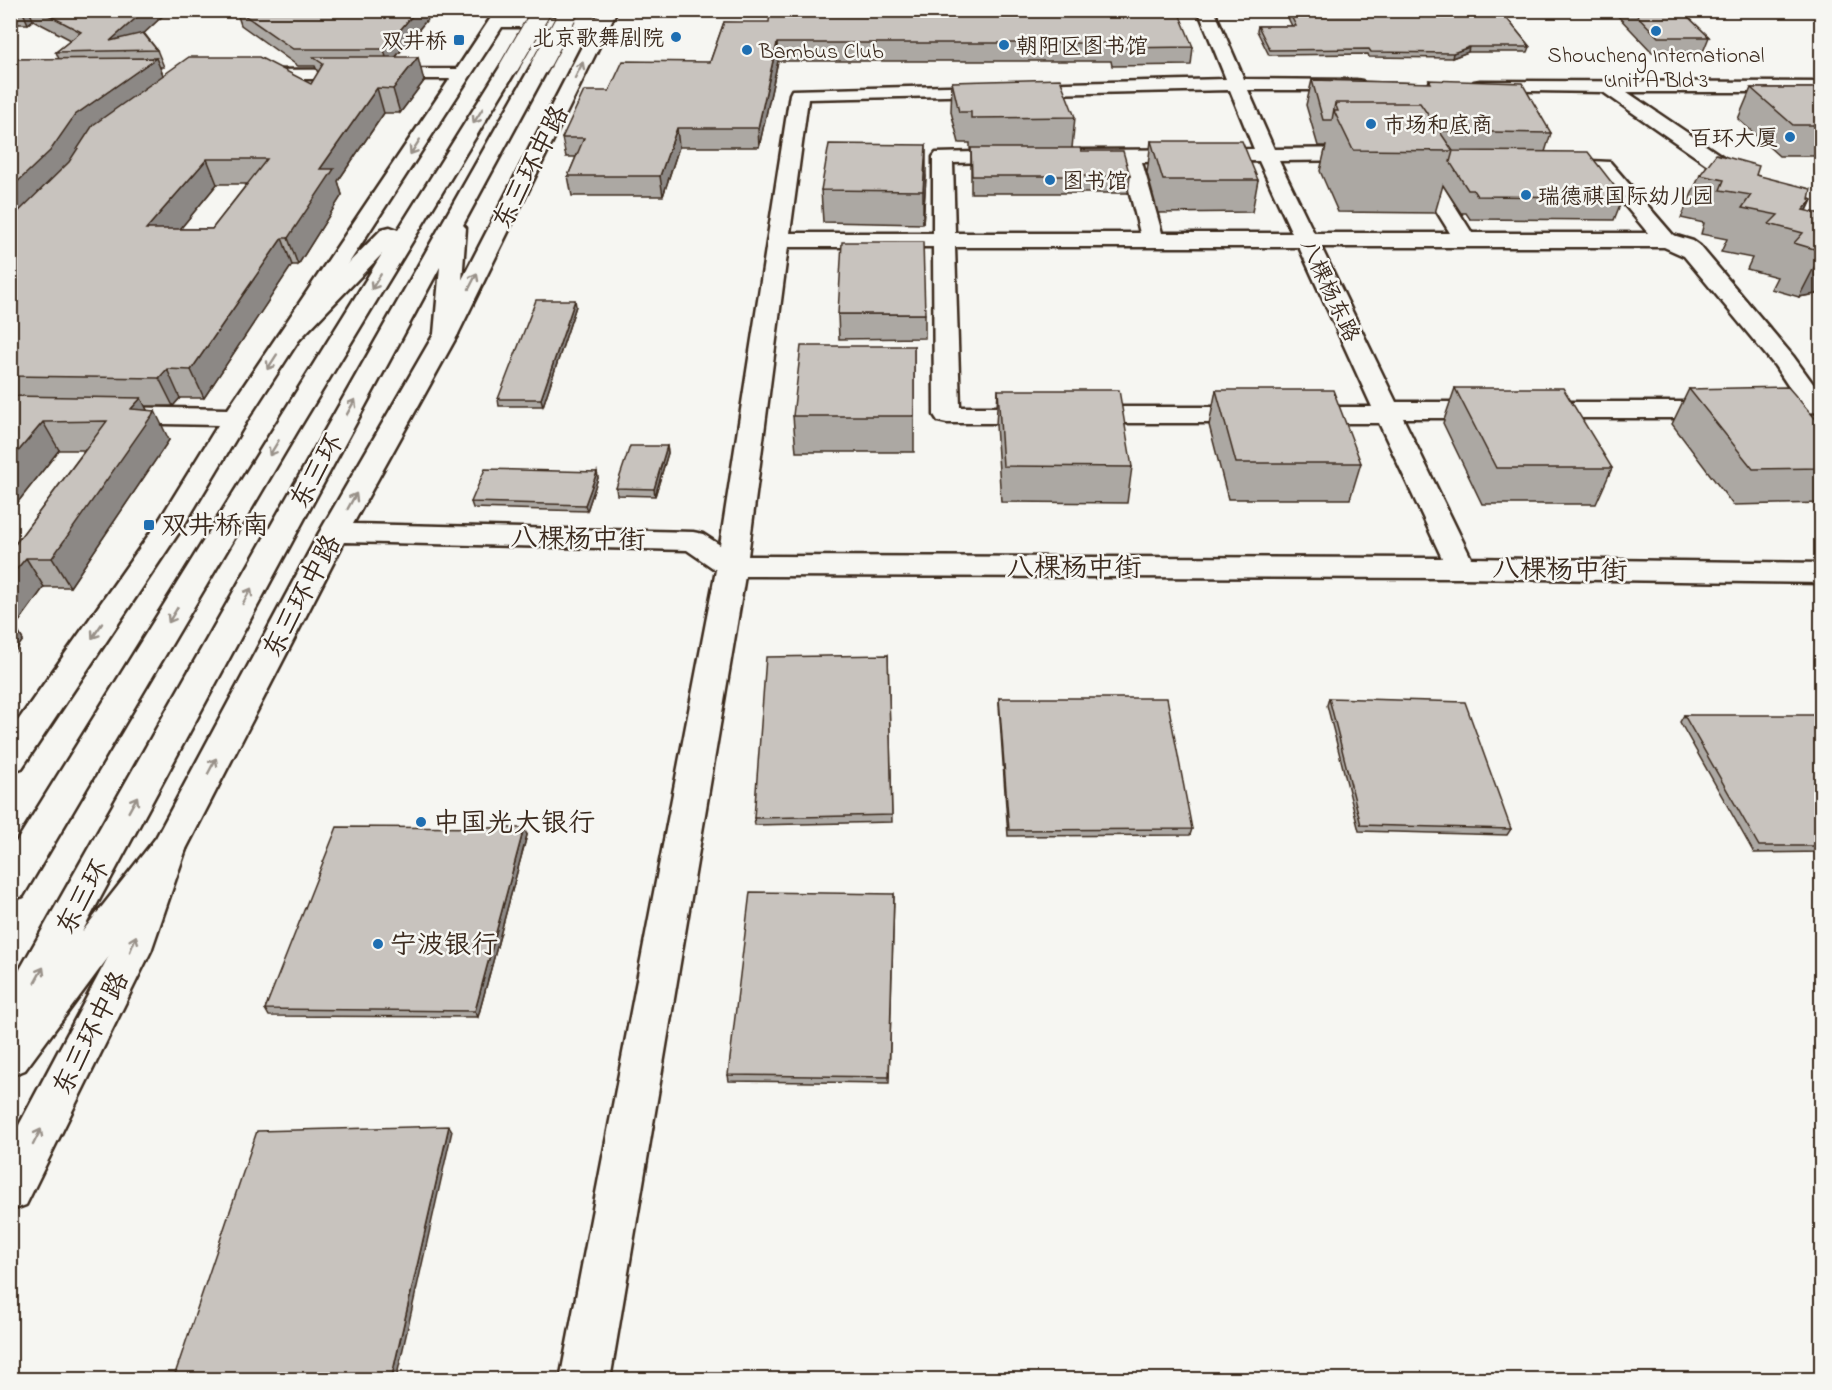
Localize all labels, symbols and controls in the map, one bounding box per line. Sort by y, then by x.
place label: 北京歌舞剧院 [532,24,664,56]
marker: Shoucheng International Unit A Bld 3 [1649,24,1663,38]
place label: 双井桥 [381,27,447,59]
marker: 北京歌舞剧院 [669,30,683,44]
place label: 朝阳区图书馆 [1016,32,1148,64]
marker: 双井桥 [452,33,466,47]
place label: Bambus Club [758,37,884,69]
marker: 朝阳区图书馆 [997,38,1011,52]
place label: Shoucheng International Unit A Bld 3 [1548,41,1764,98]
marker: Bambus Club [740,43,754,57]
one-way arrow [574,61,585,79]
street label: 东三环中路 [484,99,580,237]
one-way arrow [472,107,484,124]
place label: 市场和底商 [1383,111,1493,143]
marker: 市场和底商 [1364,117,1378,131]
place label: 百环大厦 [1690,124,1778,156]
marker: 百环大厦 [1783,130,1797,144]
one-way arrow [408,138,420,155]
place label: 图书馆 [1062,167,1128,199]
marker: 图书馆 [1043,173,1057,187]
place label: 瑞德祺国际幼儿园 [1538,182,1714,214]
marker: 瑞德祺国际幼儿园 [1519,188,1533,202]
street label: 八棵杨东路 [1291,235,1366,348]
one-way arrow [369,273,381,290]
one-way arrow [467,273,479,291]
one-way arrow [266,353,278,370]
one-way arrow [346,399,358,416]
street label: 东三环 [281,427,355,517]
one-way arrow [267,439,279,456]
one-way arrow [347,492,358,510]
place label: 双井桥南 [161,508,269,547]
marker: 双井桥南 [142,518,156,532]
street label: 八棵杨中街 [510,520,646,561]
street label: 东三环中路 [254,528,352,666]
street label: 八棵杨中街 [1007,550,1142,589]
street label: 八棵杨中街 [1492,551,1628,592]
one-way arrow [242,588,253,606]
one-way arrow [167,606,179,623]
one-way arrow [91,622,103,639]
one-way arrow [206,758,218,775]
one-way arrow [127,796,139,813]
place label: 中国光大银行 [433,805,595,844]
marker: 中国光大银行 [414,815,428,829]
street label: 东三环 [47,853,121,943]
place label: 宁波银行 [390,927,498,966]
one-way arrow [129,935,140,954]
marker: 宁波银行 [371,937,385,951]
street label: 东三环中路 [44,965,140,1103]
one-way arrow [34,966,45,984]
one-way arrow [31,1129,43,1146]

